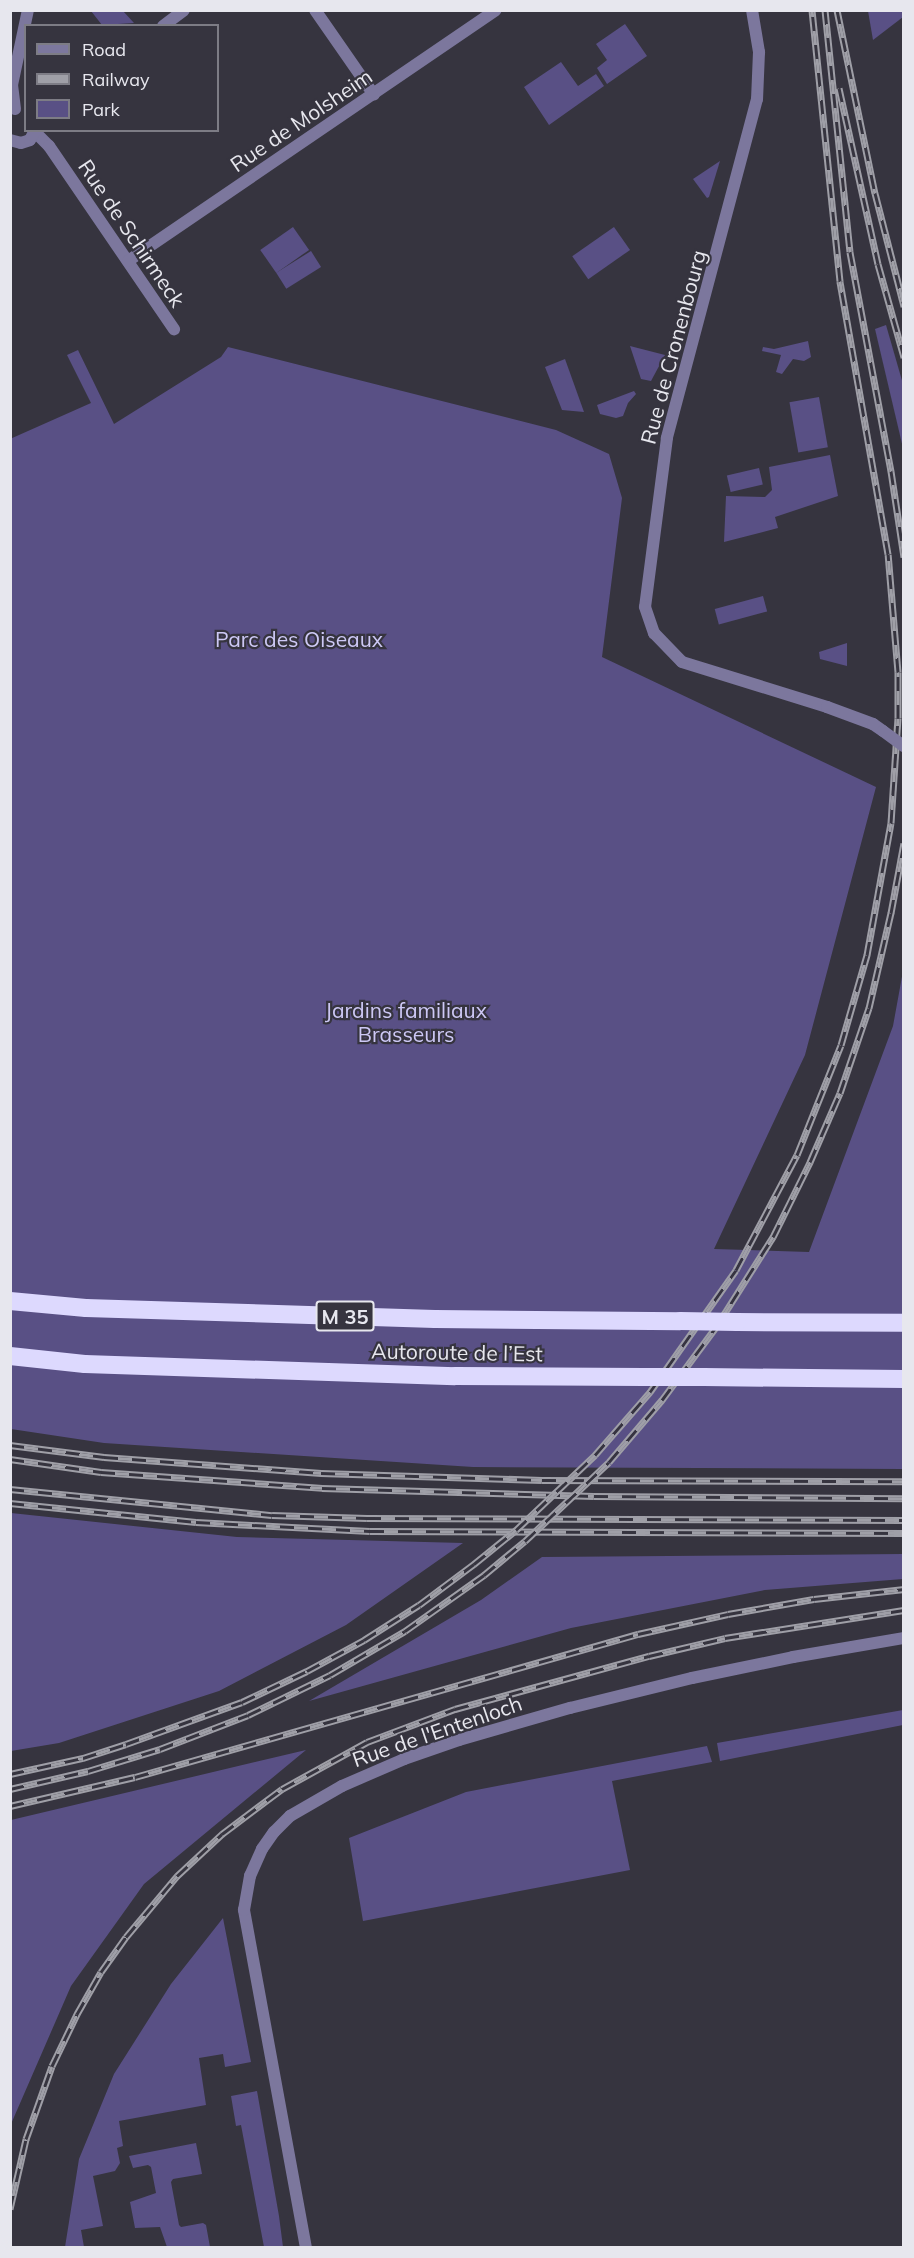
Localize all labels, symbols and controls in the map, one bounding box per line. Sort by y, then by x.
legend [24,24,219,132]
text: Road [82,38,126,61]
street label: Rue de Molsheim [225,63,377,177]
text: Railway [82,68,150,91]
text: Park [82,98,120,121]
street label: Rue de Schirmeck [73,154,191,312]
street label: Rue de Cronenbourg [635,247,711,447]
park label: Parc des Oiseaux [215,626,383,652]
park label: Jardins familiaux Brasseurs [325,997,487,1047]
road number: M 35 [315,1299,375,1333]
street label: Autoroute de l’Est [371,1338,543,1366]
street label: Rue de l'Entenloch [349,1690,525,1772]

